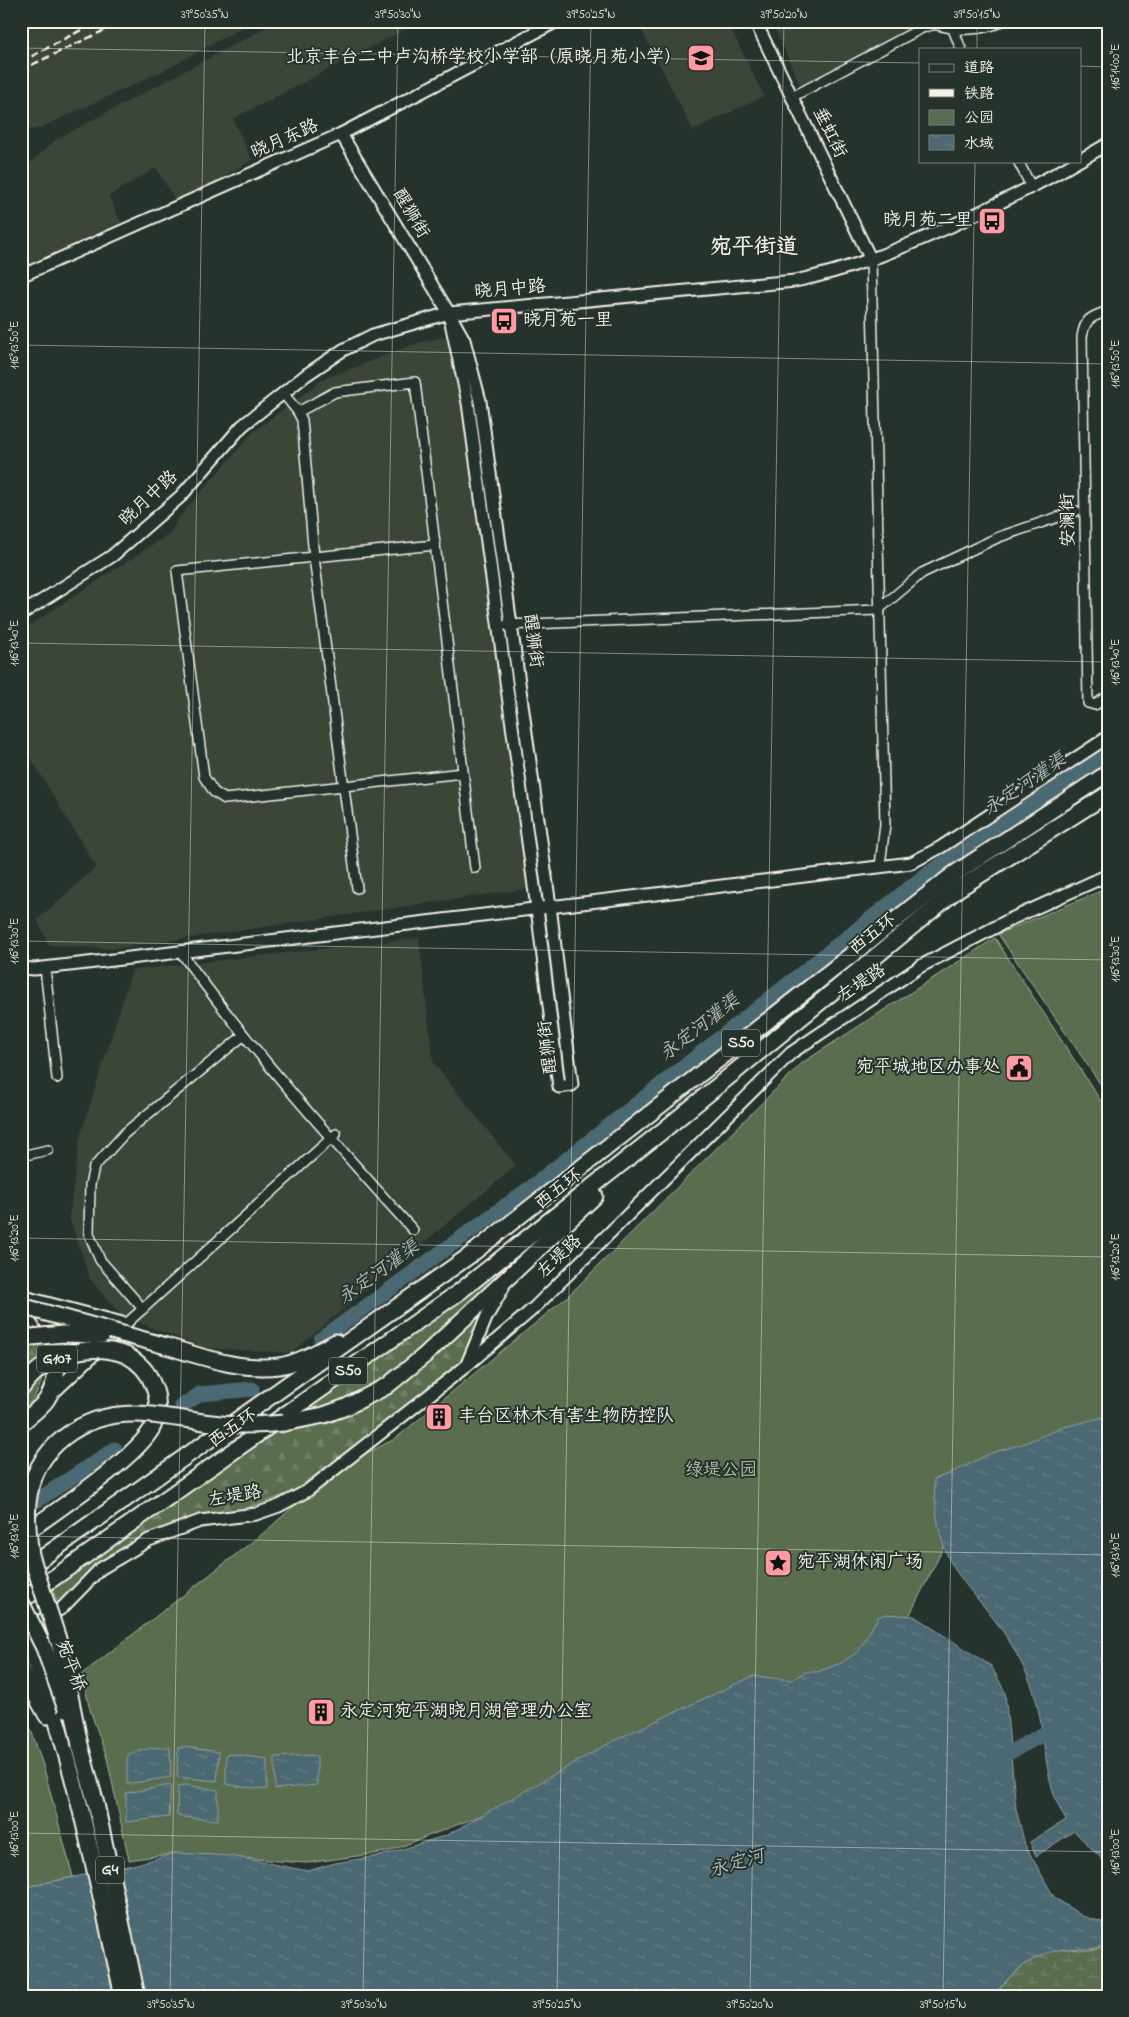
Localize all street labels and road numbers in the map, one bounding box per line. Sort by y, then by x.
street label: 垂虹街 [805,103,853,163]
street label: 晓月东路 [247,113,323,167]
street label: 醒狮街 [385,184,435,244]
street label: 晓月中路 [473,274,547,306]
street label: 晓月中路 [114,465,184,533]
street label: 安澜街 [1056,493,1082,547]
street label: 醒狮街 [515,612,549,670]
street label: 西五环 [844,908,902,962]
street label: 左堤路 [832,958,892,1010]
street label: 醒狮街 [533,1019,565,1075]
road number: S50 [722,1030,760,1056]
street label: 西五环 [530,1163,588,1217]
street label: 左堤路 [532,1229,588,1285]
road number: G107 [37,1346,77,1372]
road number: S50 [329,1358,367,1384]
street label: 西五环 [203,1403,263,1455]
street label: 左堤路 [206,1480,264,1514]
street label: 宛平桥 [48,1636,92,1696]
road number: G4 [96,1856,124,1884]

